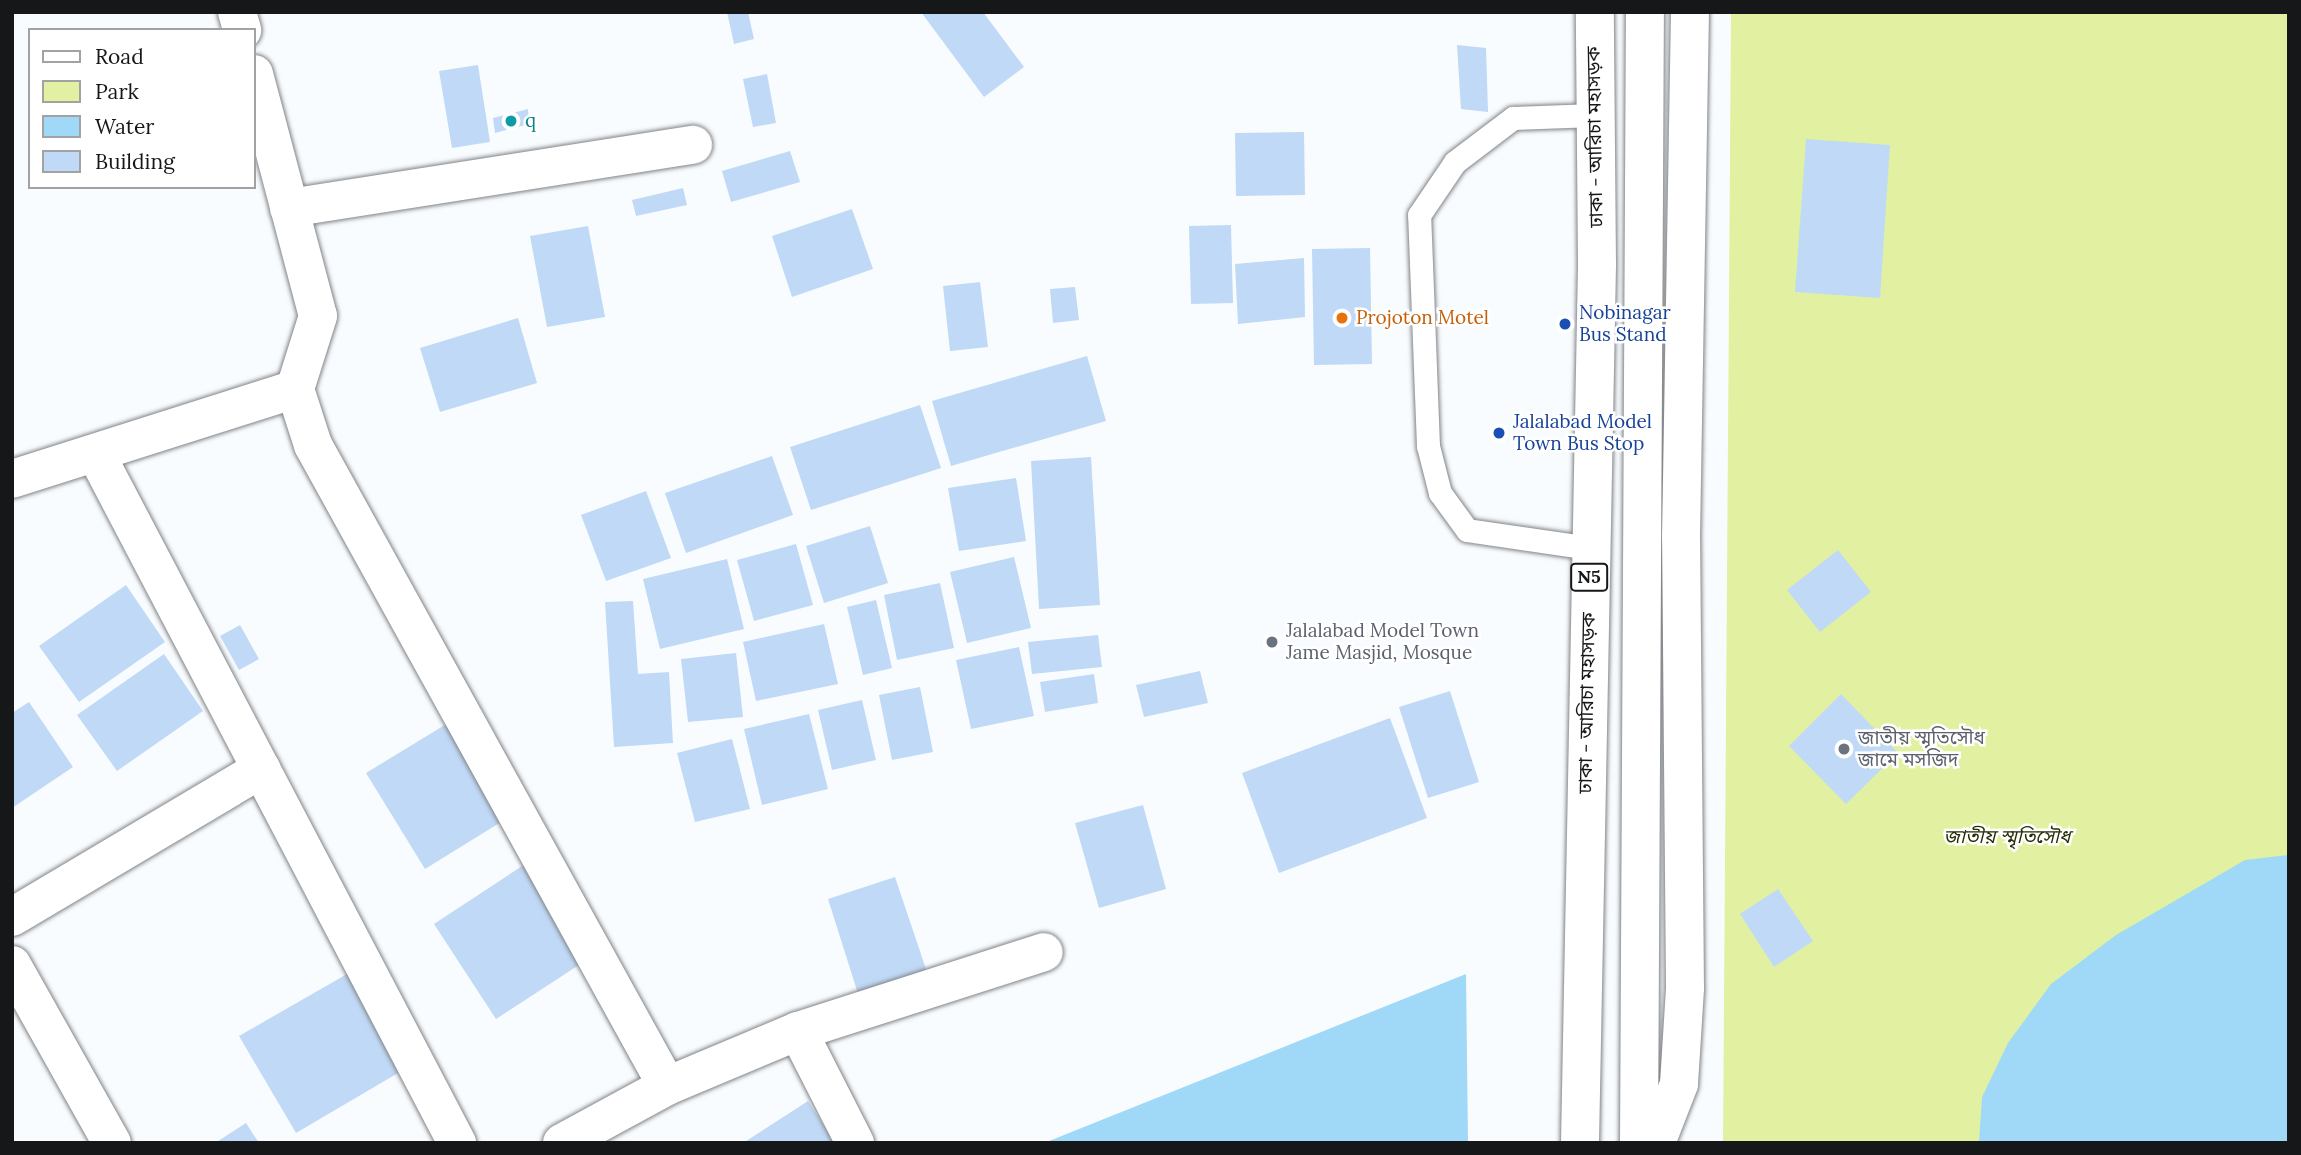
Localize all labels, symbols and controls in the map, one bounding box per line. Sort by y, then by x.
legend [28,28,256,189]
text: Road [95,43,144,70]
street label: ঢাকা - আরিচা মহাসড়ক [1582,46,1608,228]
text: Park [95,78,139,105]
place label: q [525,110,536,132]
text: Water [95,113,154,140]
marker: q [503,113,519,129]
text: Building [95,148,175,175]
place label: Nobinagar Bus Stand [1579,302,1671,346]
place label: Projoton Motel [1356,307,1489,329]
marker: Projoton Motel [1334,310,1350,326]
marker: Nobinagar Bus Stand [1557,316,1573,332]
place label: Jalalabad Model Town Bus Stop [1513,411,1652,455]
marker: Jalalabad Model Town Bus Stop [1491,425,1507,441]
road number: N5 [1570,562,1608,592]
street label: ঢাকা - আরিচা মহাসড়ক [1574,612,1600,794]
place label: Jalalabad Model Town Jame Masjid, Mosque [1286,620,1479,664]
marker: Jalalabad Model Town Jame Masjid, Mosque [1264,634,1280,650]
place label: জাতীয় স্মৃতিসৌধ জামে মসজিদ [1858,727,1985,771]
marker: জাতীয় স্মৃতিসৌধ জামে মসজিদ [1836,741,1852,757]
park label: জাতীয় স্মৃতিসৌধ [1944,826,2070,848]

